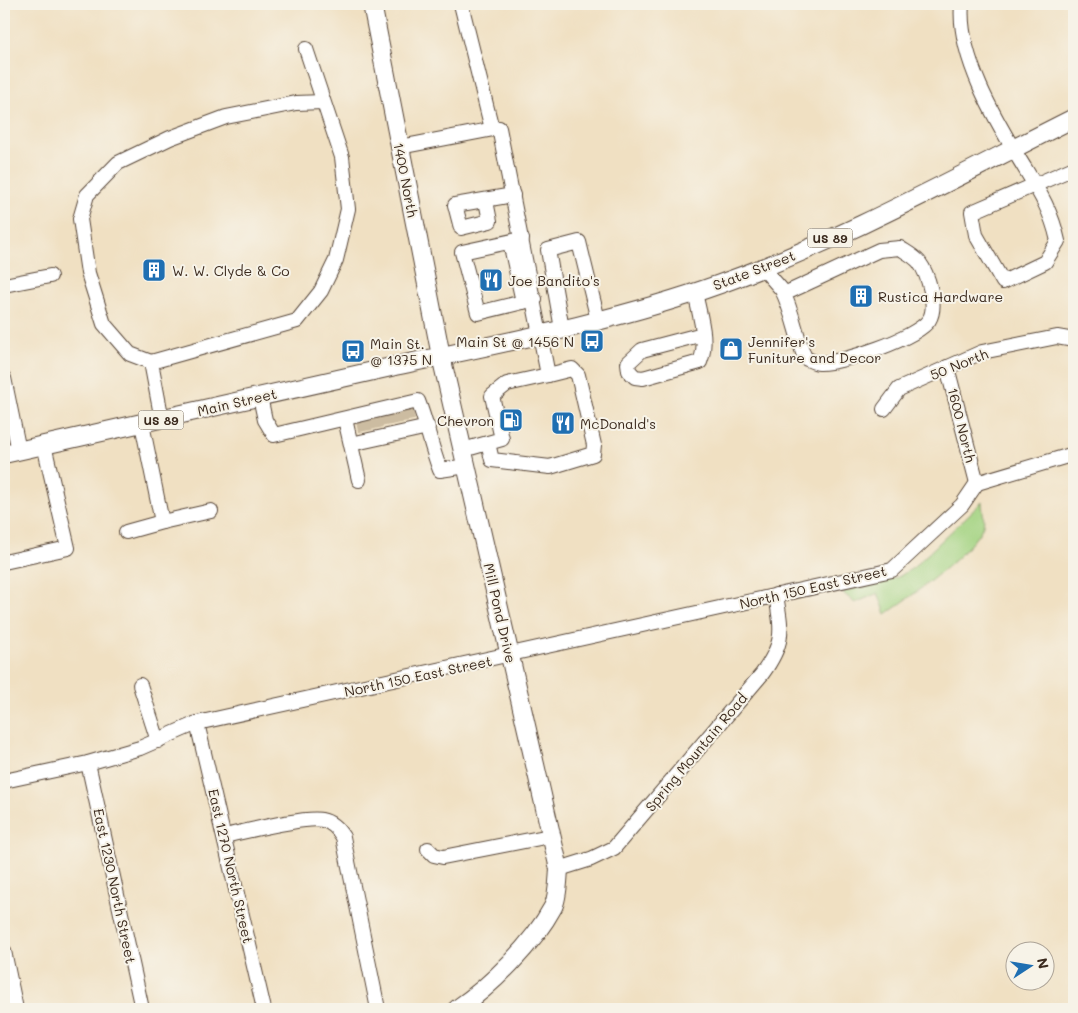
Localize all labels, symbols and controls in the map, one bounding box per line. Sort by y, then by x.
street label: 1400 North [389,141,423,219]
road number: US 89 [808,228,852,248]
street label: State Street [710,246,798,294]
building icon: W. W. Clyde & Co [141,257,167,283]
place label: W. W. Clyde & Co [172,261,290,280]
restaurant icon: Joe Bandito's [478,267,504,293]
place label: Joe Bandito's [508,271,600,290]
building icon: Rustica Hardware [848,283,874,309]
place label: Rustica Hardware [878,287,1003,306]
bus stop icon: Main St @ 1456 N [579,328,605,354]
place label: Main St @ 1456 N [456,332,574,351]
place label: Jennifer's Funiture and Decor [748,332,881,367]
place label: Main St. @ 1375 N [370,334,432,369]
shop icon: Jennifer's Funiture and Decor [718,336,744,362]
bus stop icon: Main St. @ 1375 N [340,338,366,364]
street label: 50 North [927,344,991,384]
street label: Main Street [195,384,279,420]
street label: 1600 North [944,386,980,464]
fuel station icon: Chevron [498,407,524,433]
road number: US 89 [138,410,184,430]
restaurant icon: McDonald's [550,410,576,436]
place label: Chevron [437,411,494,430]
place label: McDonald's [580,414,656,433]
street label: Mill Pond Drive [479,561,521,665]
street label: North 150 East Street [738,561,888,613]
street label: North 150 East Street [342,651,494,701]
street label: Spring Mountain Road [641,689,751,815]
street label: East 1270 North Street [204,787,258,945]
street label: East 1230 North Street [89,807,141,965]
north arrow [1006,940,1056,990]
text: N [1033,956,1054,970]

